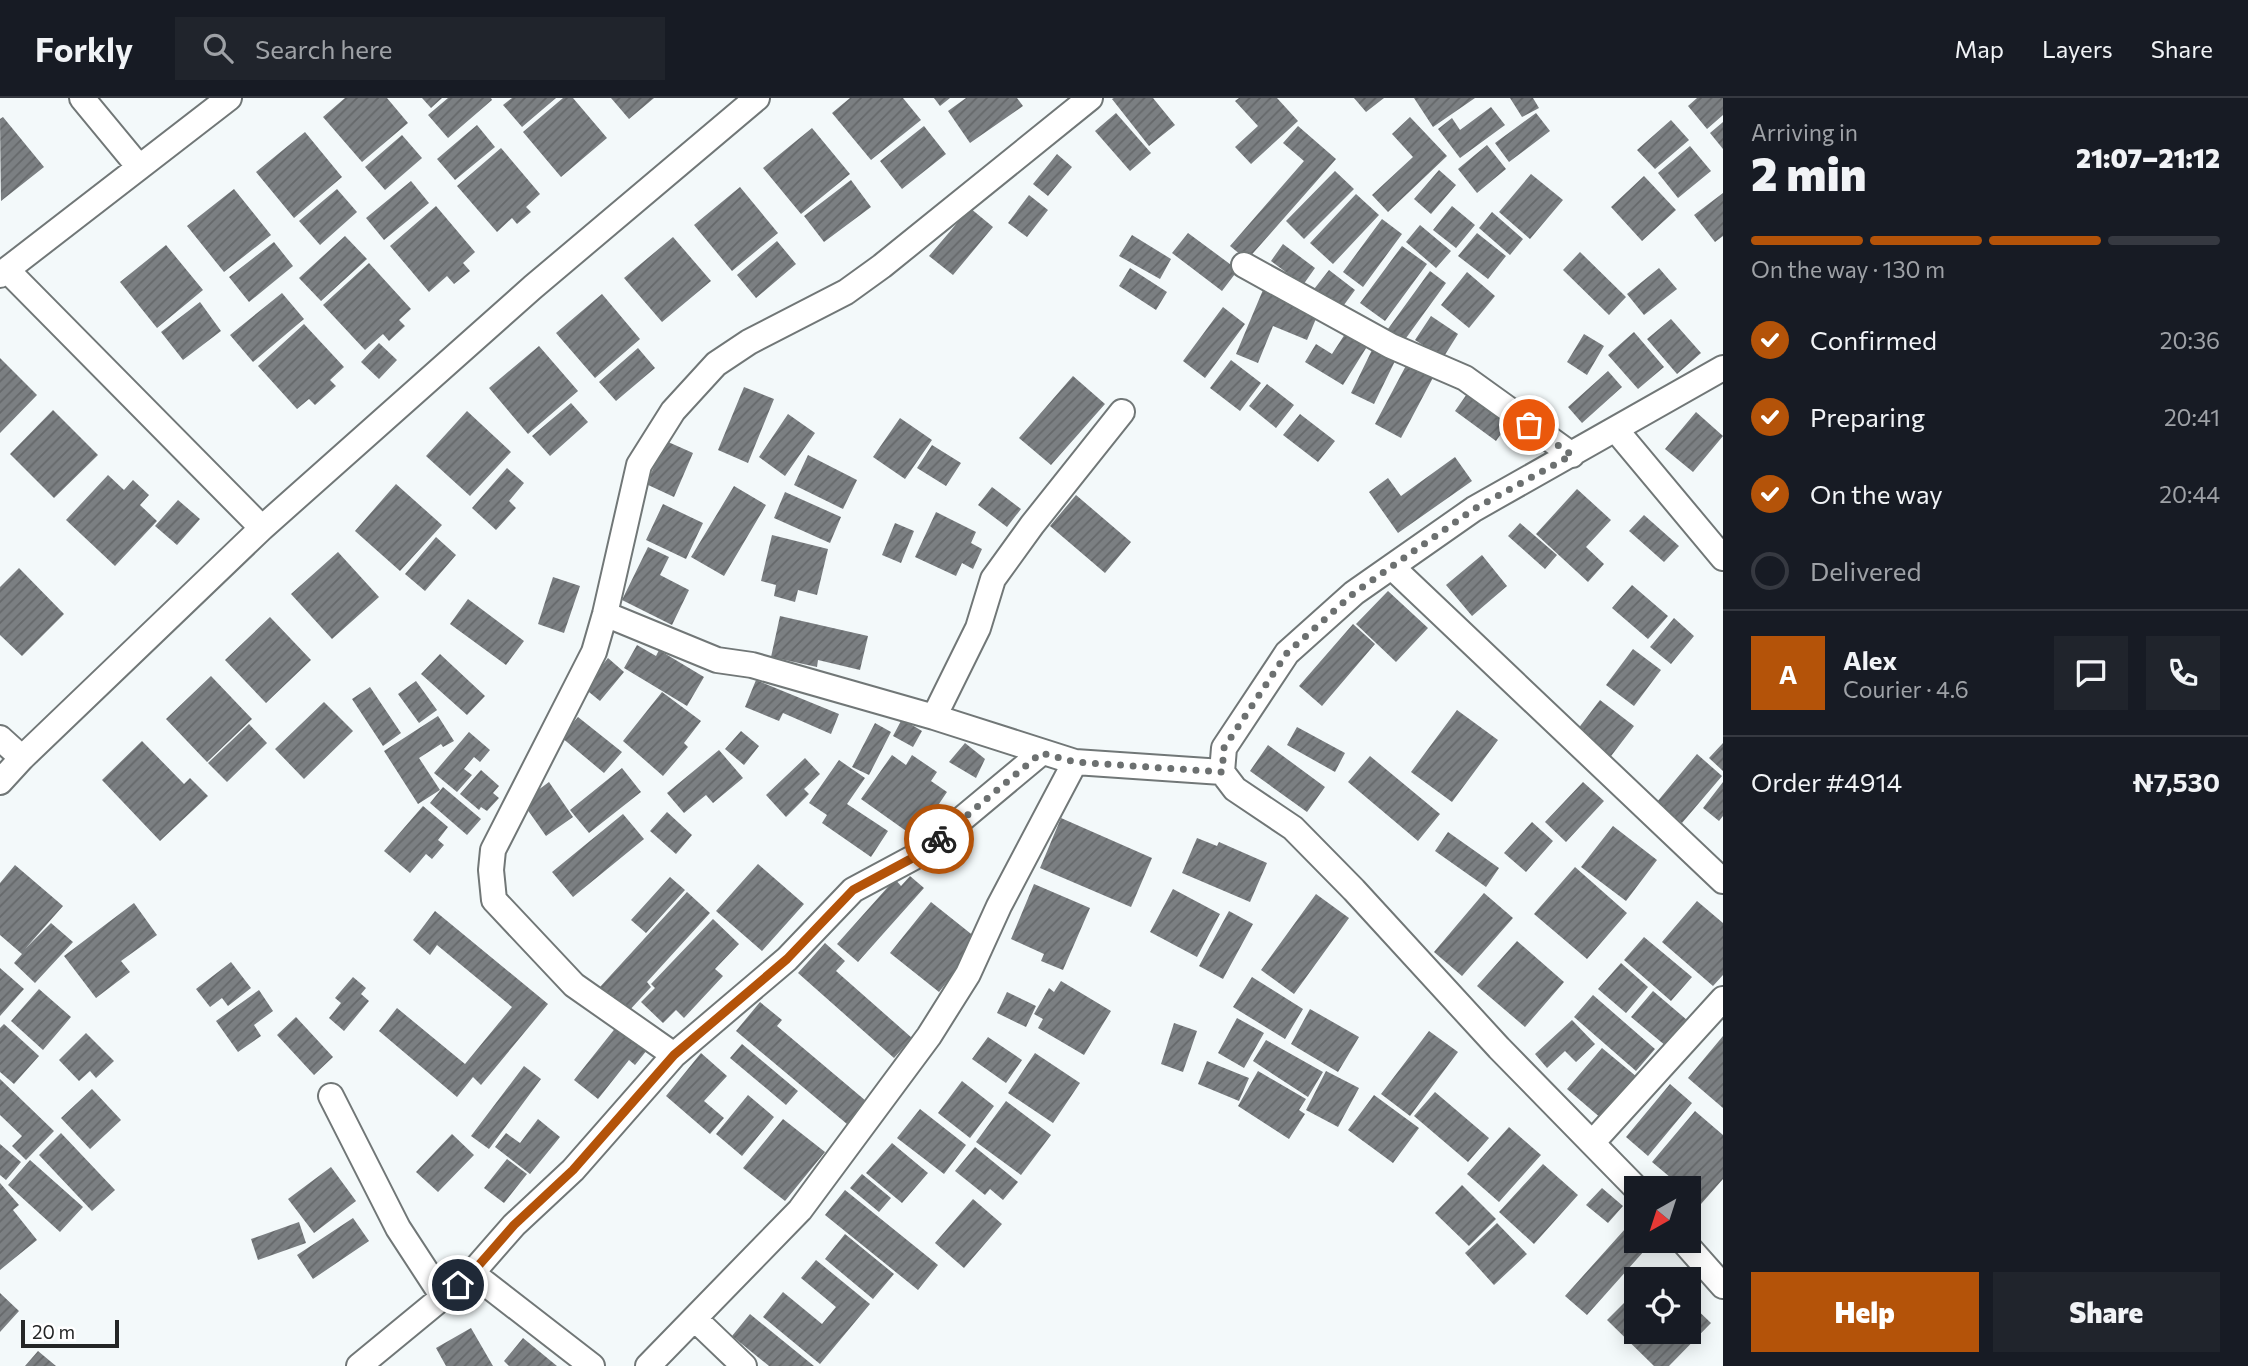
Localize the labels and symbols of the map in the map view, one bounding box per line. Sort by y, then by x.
pin [1499,395,1559,455]
courier [904,804,974,874]
north arrow [1624,1176,1701,1253]
pin [428,1255,488,1315]
scale bar [21,1317,119,1349]

